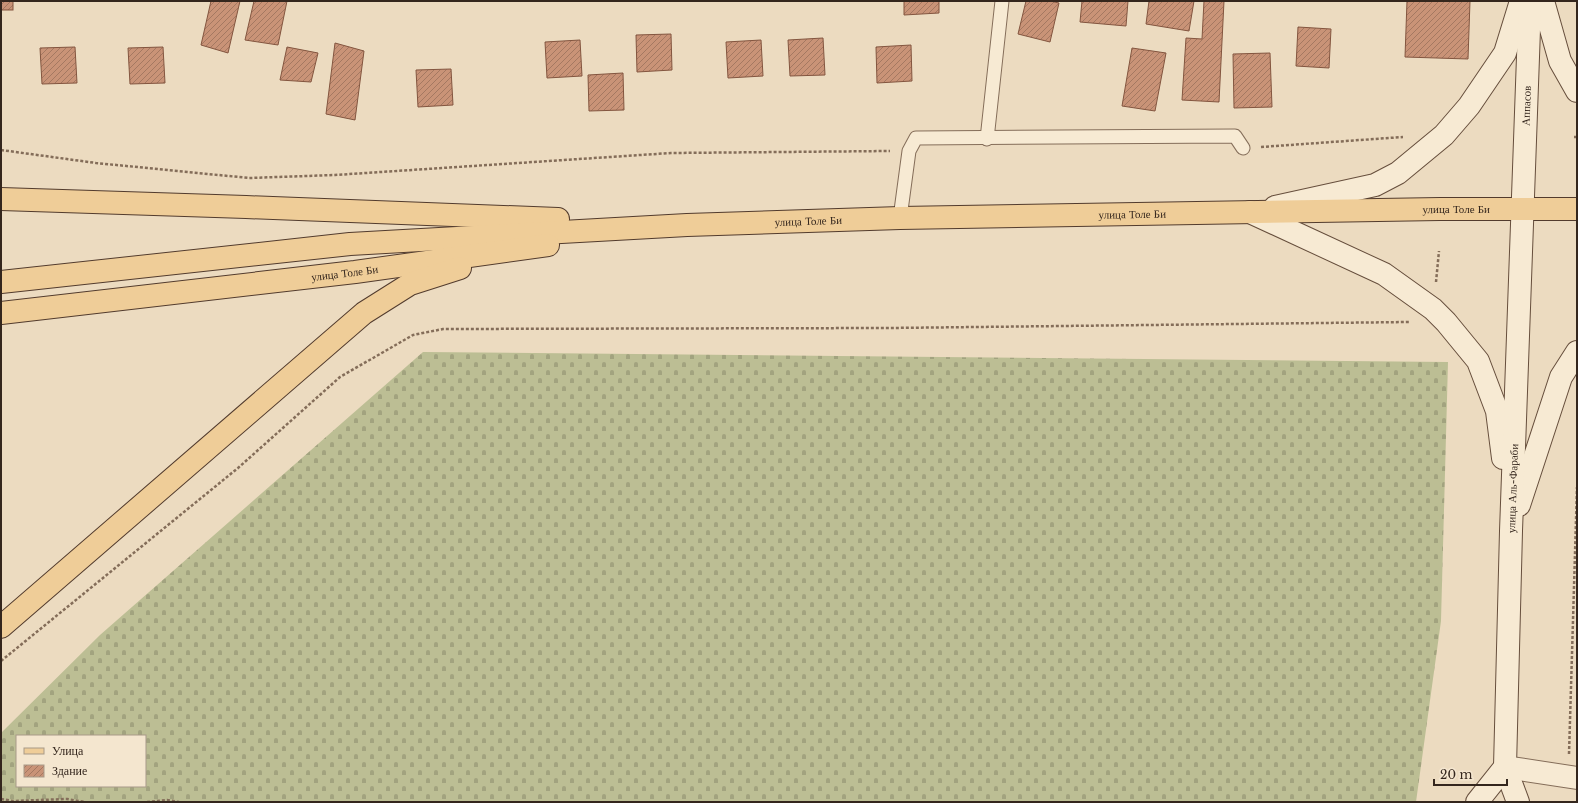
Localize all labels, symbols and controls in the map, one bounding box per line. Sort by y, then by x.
street label: Аппасов [1519,85,1534,126]
street label: улица Толе Би [1422,202,1490,216]
street label: улица Толе Би [1098,207,1166,222]
street label: улица Толе Би [774,213,842,229]
street label: улица Толе Би [310,262,379,284]
street label: улица Аль-Фараби [1504,443,1521,533]
legend [16,735,146,787]
text: Улица [52,743,84,758]
scale bar [1434,761,1507,787]
text: Здание [52,763,87,778]
text: 20 m [1440,767,1472,782]

